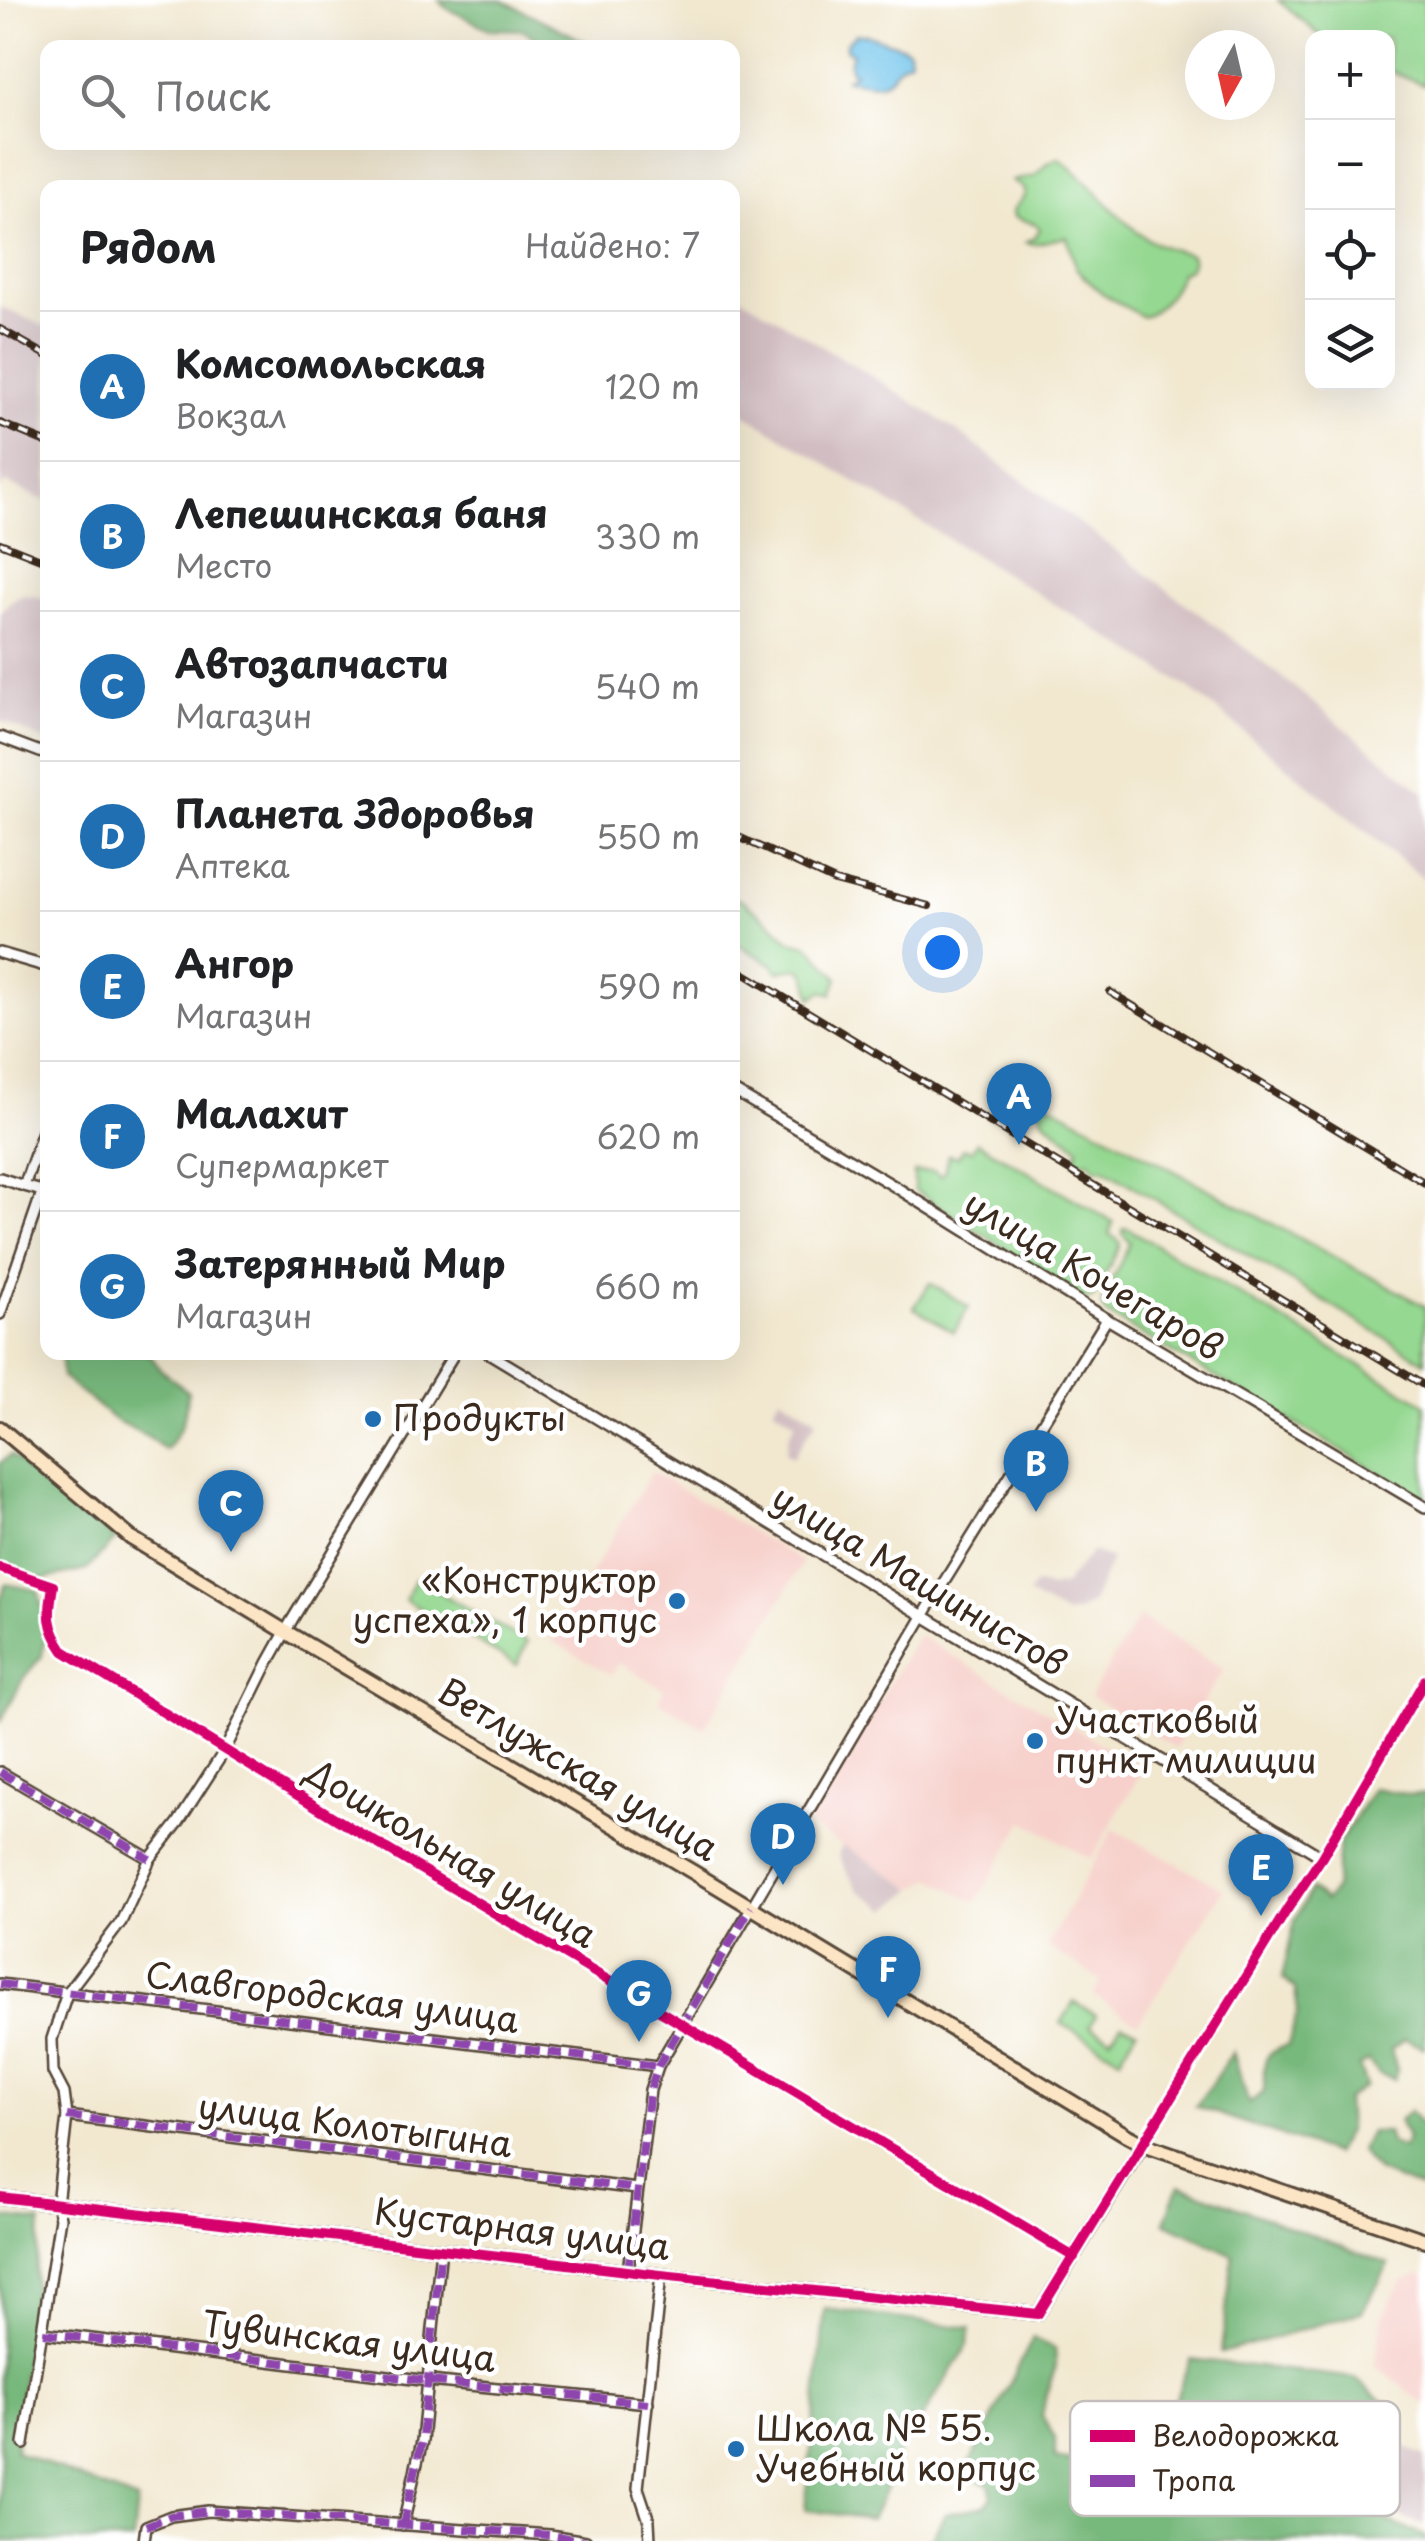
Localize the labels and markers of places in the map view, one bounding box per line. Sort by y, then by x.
pin: A [986,1062,1052,1145]
place label: Продукты [393,1390,566,1443]
marker: Продукты [362,1408,384,1430]
pin: B [1004,1430,1068,1512]
pin: C [198,1470,264,1552]
place label: «Конструктор успеха», 1 корпус [352,1552,657,1645]
marker: «Конструктор успеха», 1 корпус [666,1590,688,1612]
place label: Участковый пункт милиции [1055,1692,1316,1785]
marker: Участковый пункт милиции [1024,1730,1046,1752]
pin: D [750,1802,816,1885]
pin: E [1228,1834,1294,1916]
pin: F [856,1936,920,2018]
pin: G [606,1960,672,2042]
place label: Школа № 55. Учебный корпус [756,2400,1036,2493]
marker: Школа № 55. Учебный корпус [725,2438,747,2460]

